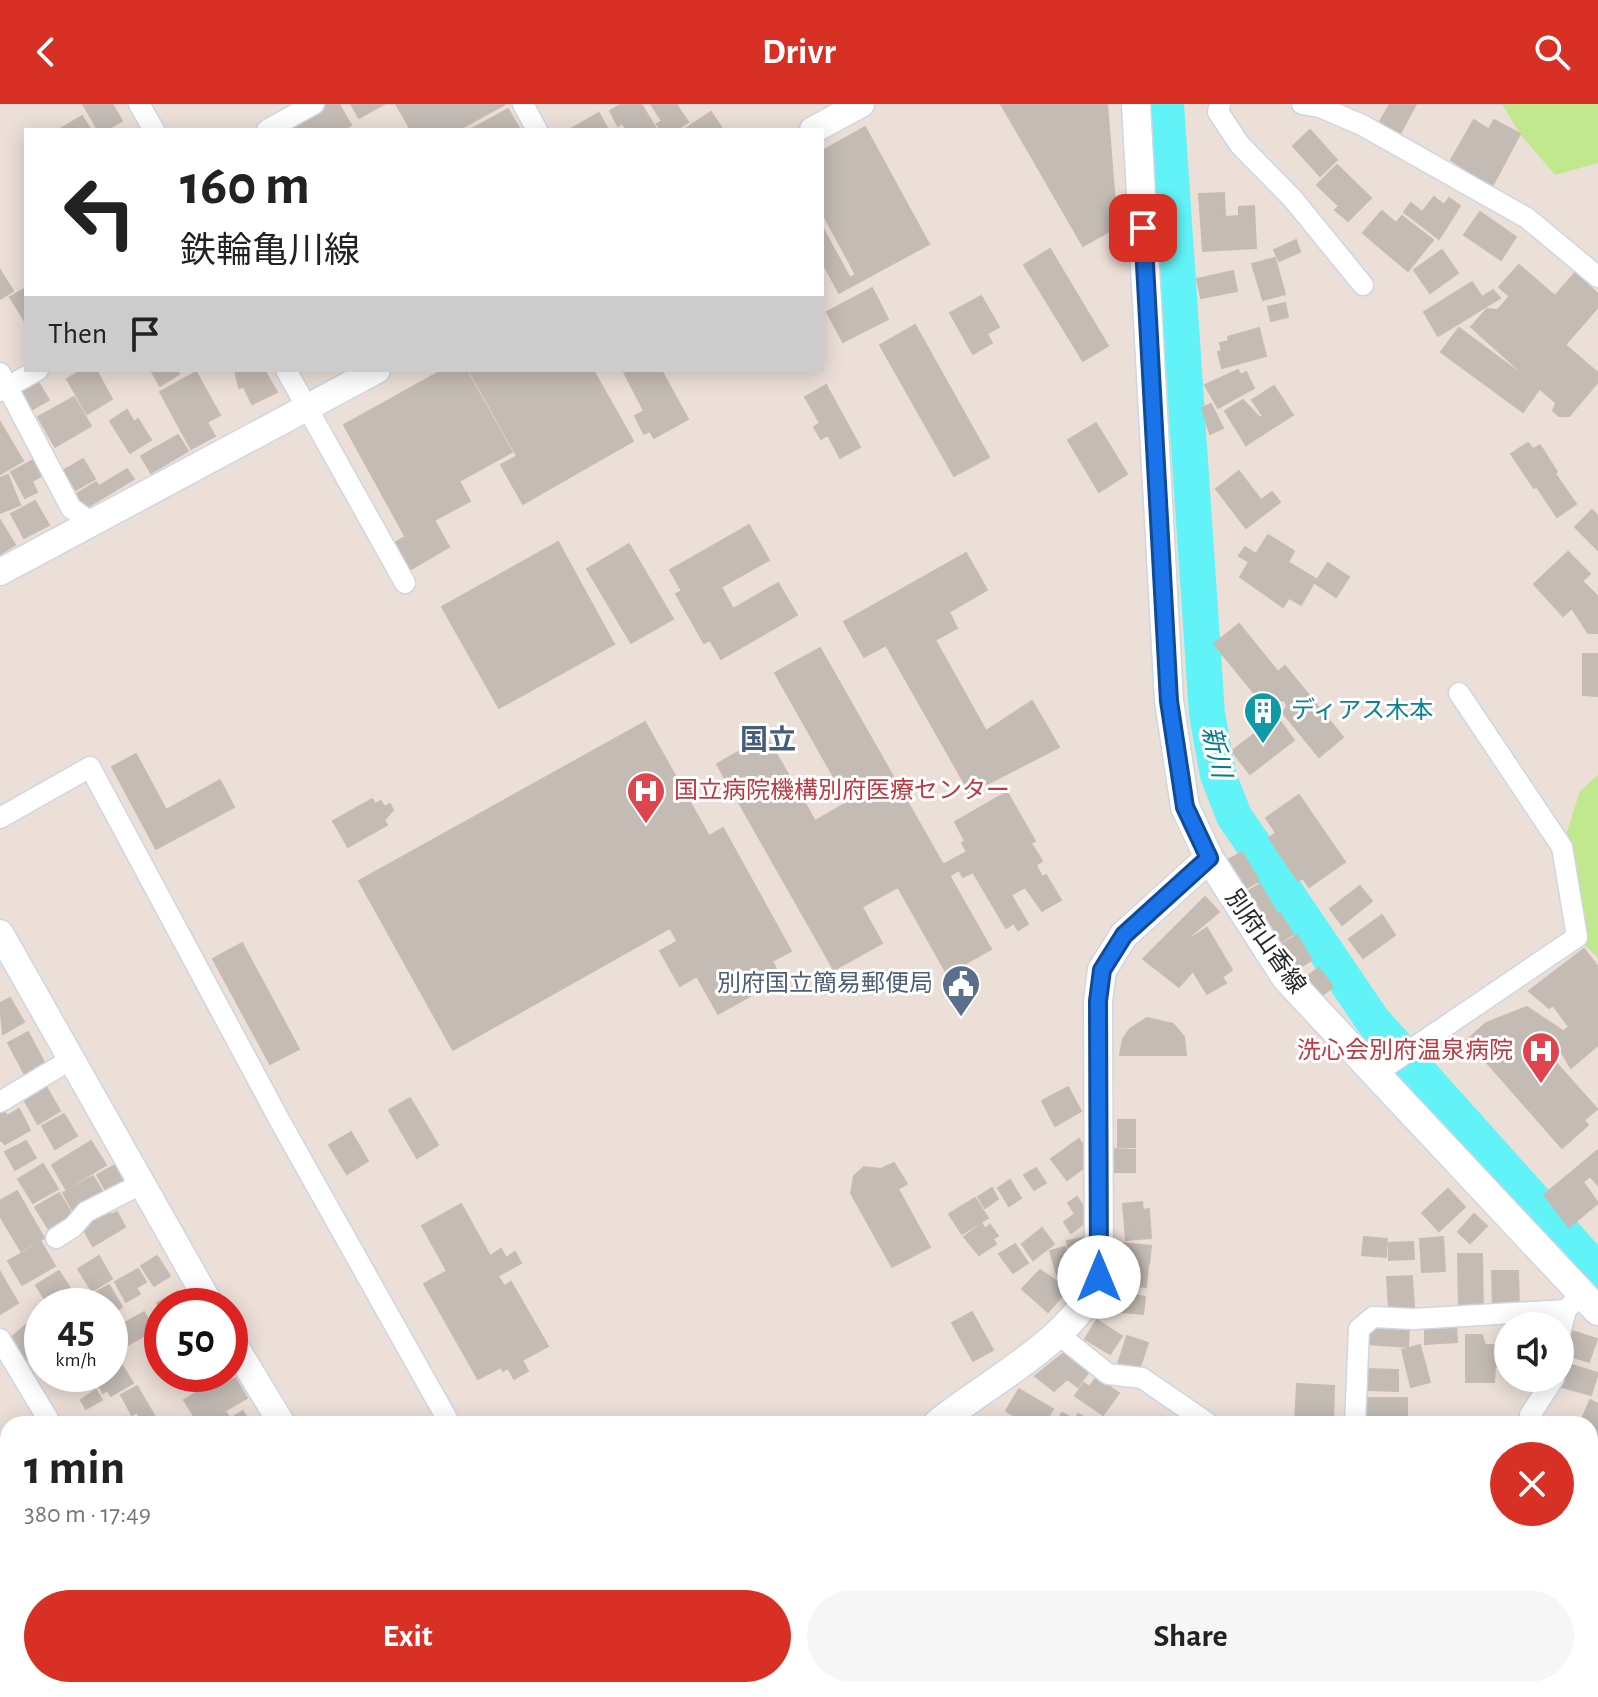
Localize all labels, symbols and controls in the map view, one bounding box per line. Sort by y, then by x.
icon: back [24,30,68,74]
icon: search [1530,30,1574,74]
text: Drivr [762,34,836,70]
text: 160 m [180,158,310,214]
icon: left [48,160,152,264]
pin [1109,194,1177,262]
icon: arrive [1121,206,1165,250]
text: 鉄輪亀川線 [180,233,360,269]
icon: arrive [123,312,167,356]
text: Then [48,319,107,349]
building icon: ディアス木本 [1242,690,1284,745]
place label: ディアス木本 [1291,697,1433,723]
water label: 新川 [1197,724,1236,783]
district label: 国立 [740,725,796,755]
hospital icon: 国立病院機構別府医療センター [625,770,667,825]
place label: 国立病院機構別府医療センター [674,777,1010,803]
street label: 別府山香線 [1221,885,1311,998]
public building icon: 別府国立簡易郵便局 [940,963,982,1018]
place label: 別府国立簡易郵便局 [717,970,933,996]
hospital icon: 洗心会別府温泉病院 [1520,1030,1562,1085]
place label: 洗心会別府温泉病院 [1297,1037,1513,1063]
position arrow [1057,1235,1141,1319]
speed limit sign: 50 [144,1288,248,1392]
text: 45 [57,1310,95,1350]
map controls [1494,1312,1574,1392]
button: sound [1494,1312,1574,1392]
text: km/h [55,1350,97,1370]
button: close [1490,1442,1574,1526]
text: 1 min [24,1445,125,1493]
text: 380 m · 17:49 [24,1501,151,1527]
button: Exit [24,1590,791,1682]
button: Share [807,1590,1574,1682]

